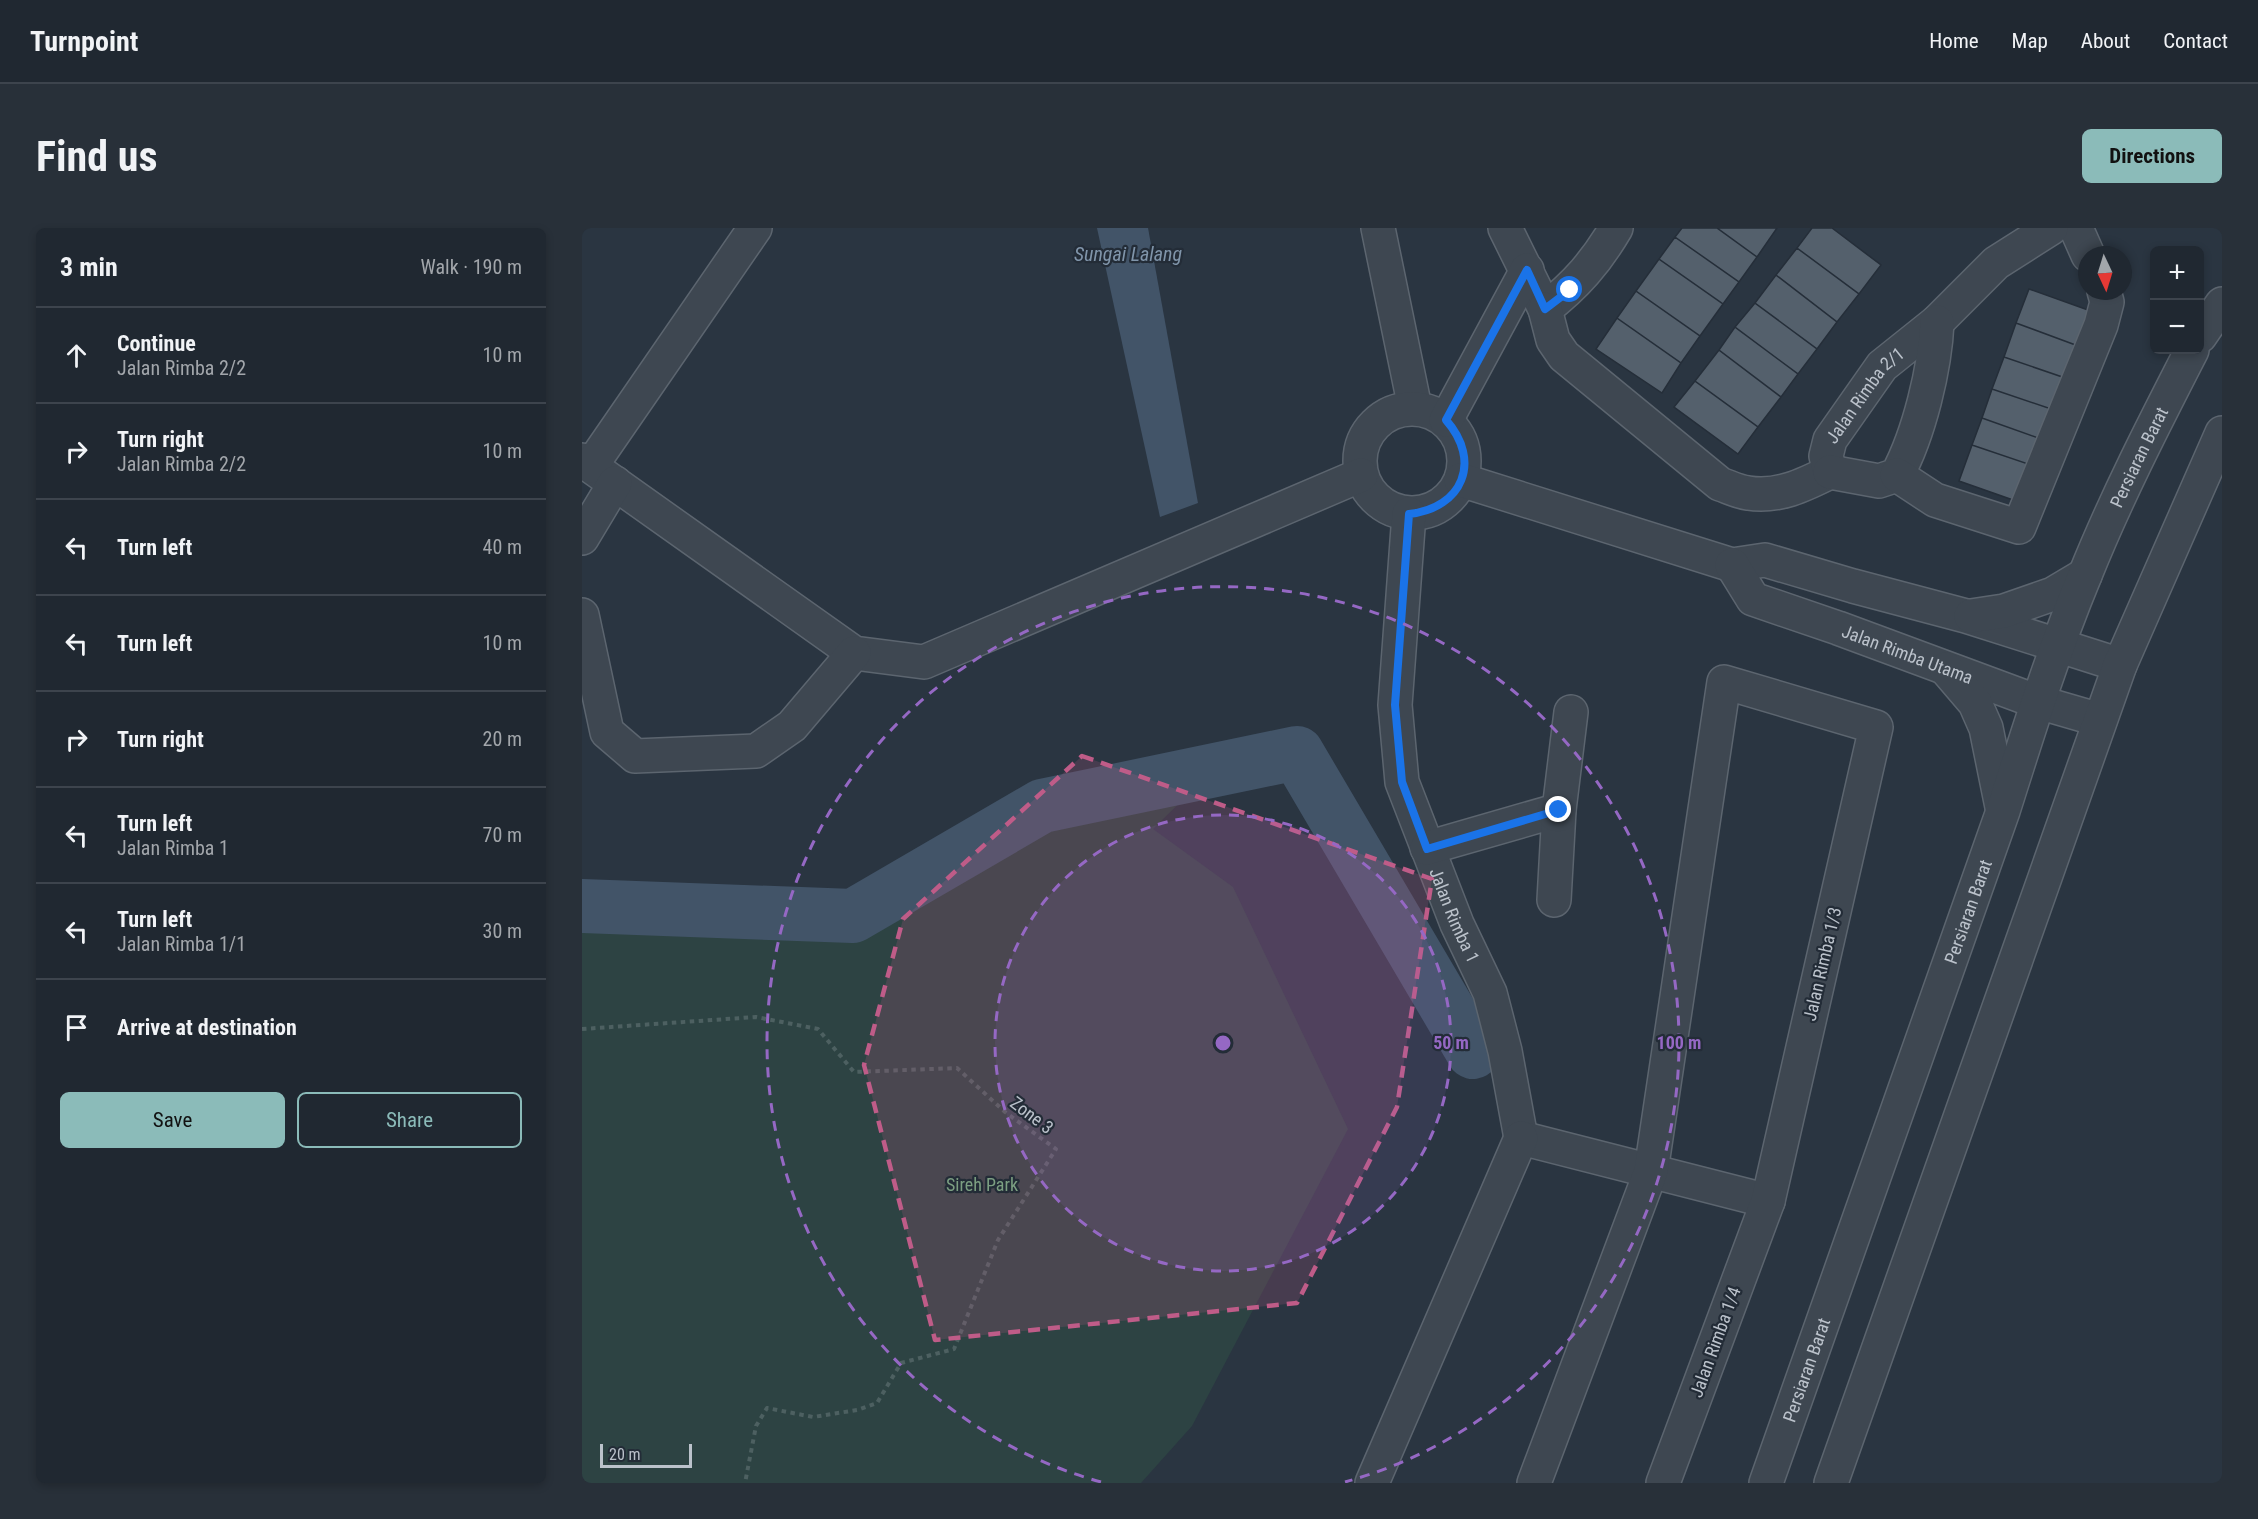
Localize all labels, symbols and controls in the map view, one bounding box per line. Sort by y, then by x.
text: Turnpoint [30,25,138,58]
text: Home [1929,29,1979,53]
text: Map [2012,29,2048,53]
text: About [2081,29,2130,53]
text: Contact [2163,29,2228,53]
button: Directions [2082,129,2222,183]
text: Find us [36,132,157,181]
water label: Sungai Lalang [1074,242,1182,266]
north arrow [2078,246,2132,300]
map controls [2150,246,2204,354]
button: + [2150,246,2204,300]
text: 3 min [60,252,118,282]
text: Walk · 190 m [421,255,522,279]
route start [1556,276,1582,302]
button: − [2150,300,2204,354]
text: Continue [117,331,196,356]
icon: ahead [60,339,93,372]
street label: Jalan Rimba 2/1 [1821,342,1908,447]
text: 10 m [483,343,522,367]
text: Jalan Rimba 2/2 [117,356,246,380]
street label: Persiaran Barat [2105,403,2172,511]
text: Turn right [117,427,204,452]
icon: right [60,435,93,468]
text: 10 m [483,439,522,463]
text: Jalan Rimba 2/2 [117,452,246,476]
icon: left [60,531,93,564]
text: Turn left [117,535,192,560]
text: 40 m [483,535,522,559]
street label: Jalan Rimba Utama [1839,620,1976,688]
icon: left [60,627,93,660]
text: Turn left [117,631,192,656]
text: 10 m [483,631,522,655]
icon: right [60,723,93,756]
text: Turn right [117,727,204,752]
text: 20 m [483,727,522,751]
route end [1545,796,1571,822]
text: Turn left [117,811,192,836]
icon: left [60,819,93,852]
text: 70 m [483,823,522,847]
text: Jalan Rimba 1 [117,836,229,860]
street label: Persiaran Barat [1940,857,1996,966]
street label: Jalan Rimba 1 [1426,865,1484,966]
street label: Jalan Rimba 1/3 [1799,905,1845,1023]
text: Turn left [117,907,192,932]
icon: left [60,915,93,948]
text: 30 m [483,919,522,943]
text: Jalan Rimba 1/1 [117,932,246,956]
icon: arrive [60,1011,93,1044]
text: Arrive at destination [117,1015,297,1040]
text: 50 m [1433,1032,1469,1053]
text: 100 m [1657,1032,1701,1053]
centre of rings [1213,1033,1233,1053]
button: Save [60,1092,285,1148]
button: Share [297,1092,522,1148]
street label: Zone 3 [1006,1092,1058,1138]
park label: Sireh Park [946,1174,1018,1195]
street label: Jalan Rimba 1/4 [1685,1284,1745,1400]
street label: Persiaran Barat [1778,1315,1834,1425]
scale bar [600,1441,692,1468]
text: 20 m [609,1445,641,1464]

